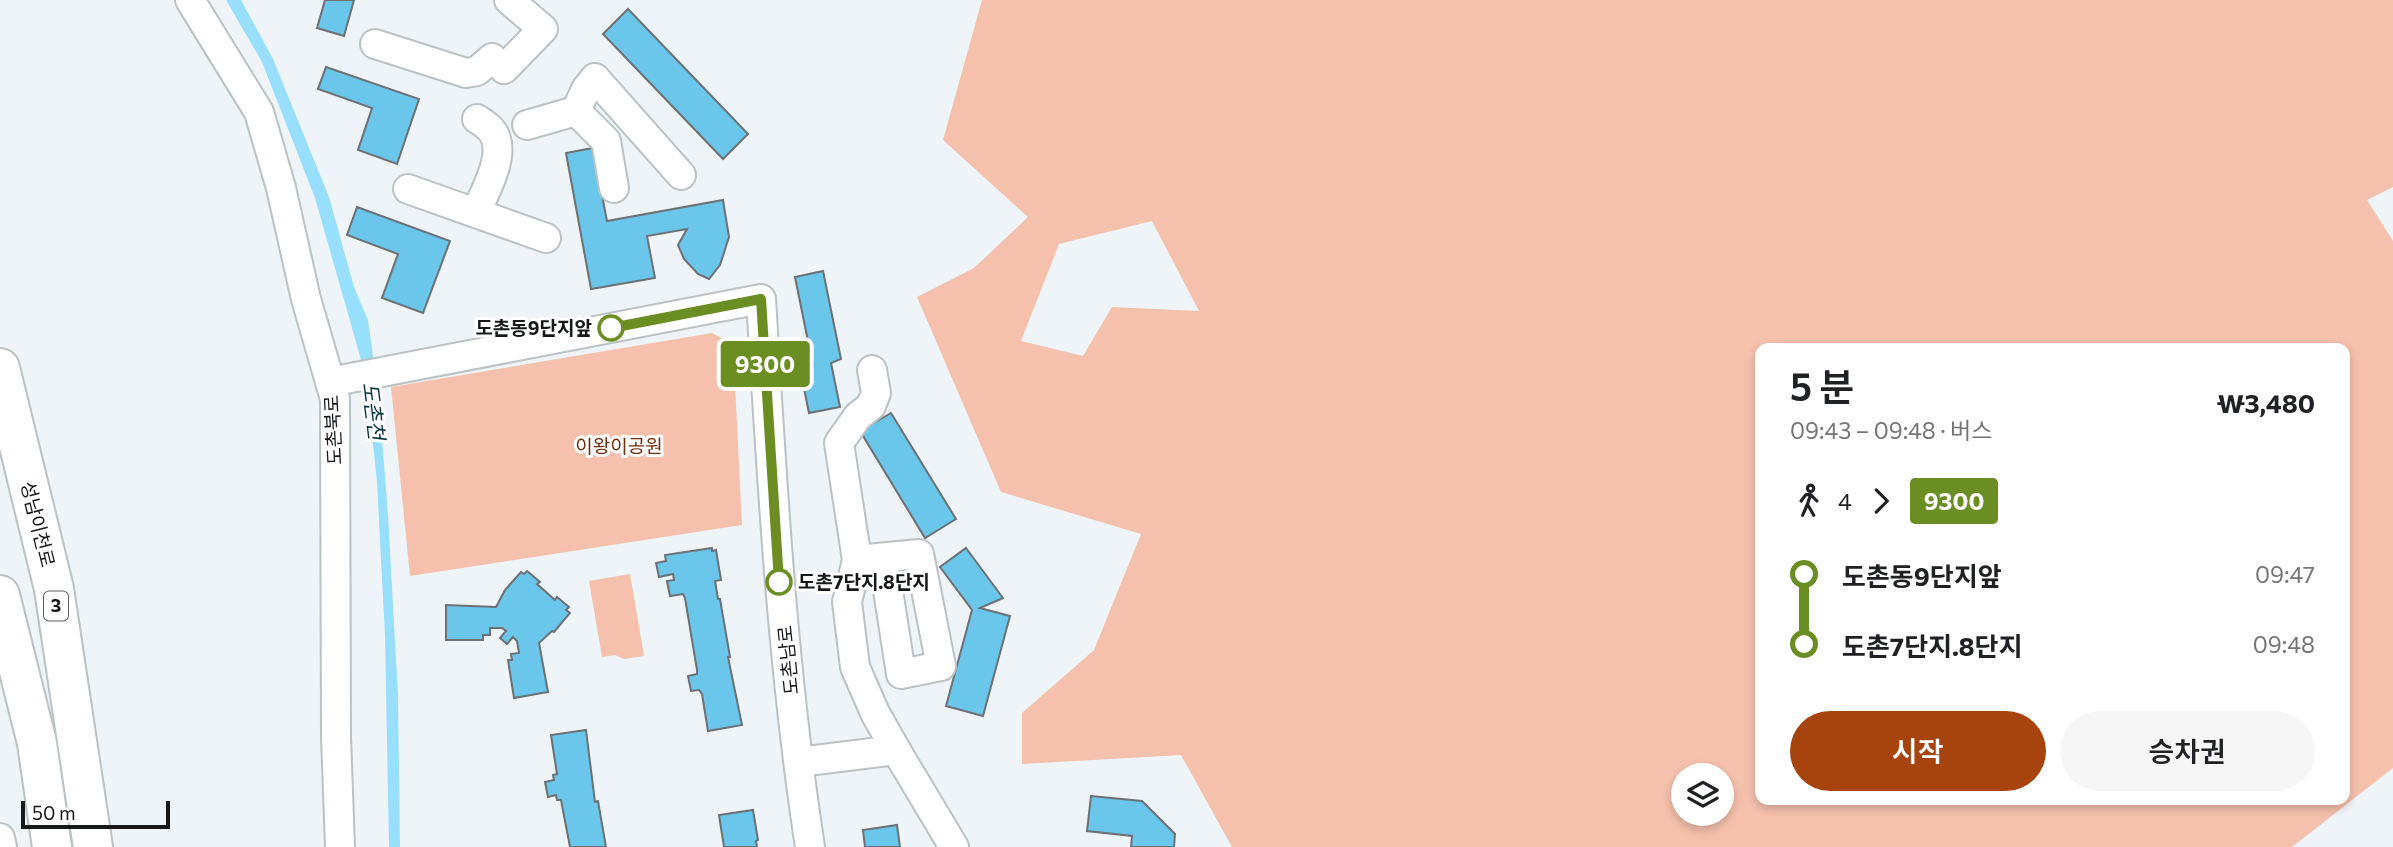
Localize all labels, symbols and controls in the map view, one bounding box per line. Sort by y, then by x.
marker: 도촌동9단지앞 [598,315,624,341]
place label: 도촌동9단지앞 [475,316,592,339]
line badge: 9300 [716,341,814,387]
text: 9300 [735,349,795,378]
text: 5 분 [1790,362,1854,409]
water label: 도촌천 [359,381,391,444]
text: ₩3,480 [2217,387,2315,418]
street label: 도촌북로 [319,395,346,466]
text: 09:43 – 09:48 · 버스 [1790,416,1992,444]
park label: 이왕이공원 [575,434,663,457]
street label: 성남이천로 [17,479,60,569]
icon: walk [1790,482,1828,520]
icon: forward [1862,482,1900,520]
text: 9300 [1924,486,1984,515]
text: 4 [1838,487,1852,515]
text: 도촌동9단지앞 [1842,560,2002,591]
text: 09:47 [2255,560,2315,588]
marker: 도촌7단지.8단지 [766,569,792,595]
place label: 도촌7단지.8단지 [798,570,930,593]
road number: 3 [44,592,68,620]
street label: 도촌남로 [772,624,803,696]
text: 도촌7단지.8단지 [1842,630,2022,661]
text: 09:48 [2253,630,2315,658]
button: 시작 [1790,711,2046,791]
button: 승차권 [2060,711,2315,791]
map controls [1671,763,1734,826]
button: layers [1671,763,1734,826]
scale bar [21,798,170,830]
text: 50 m [32,801,76,824]

